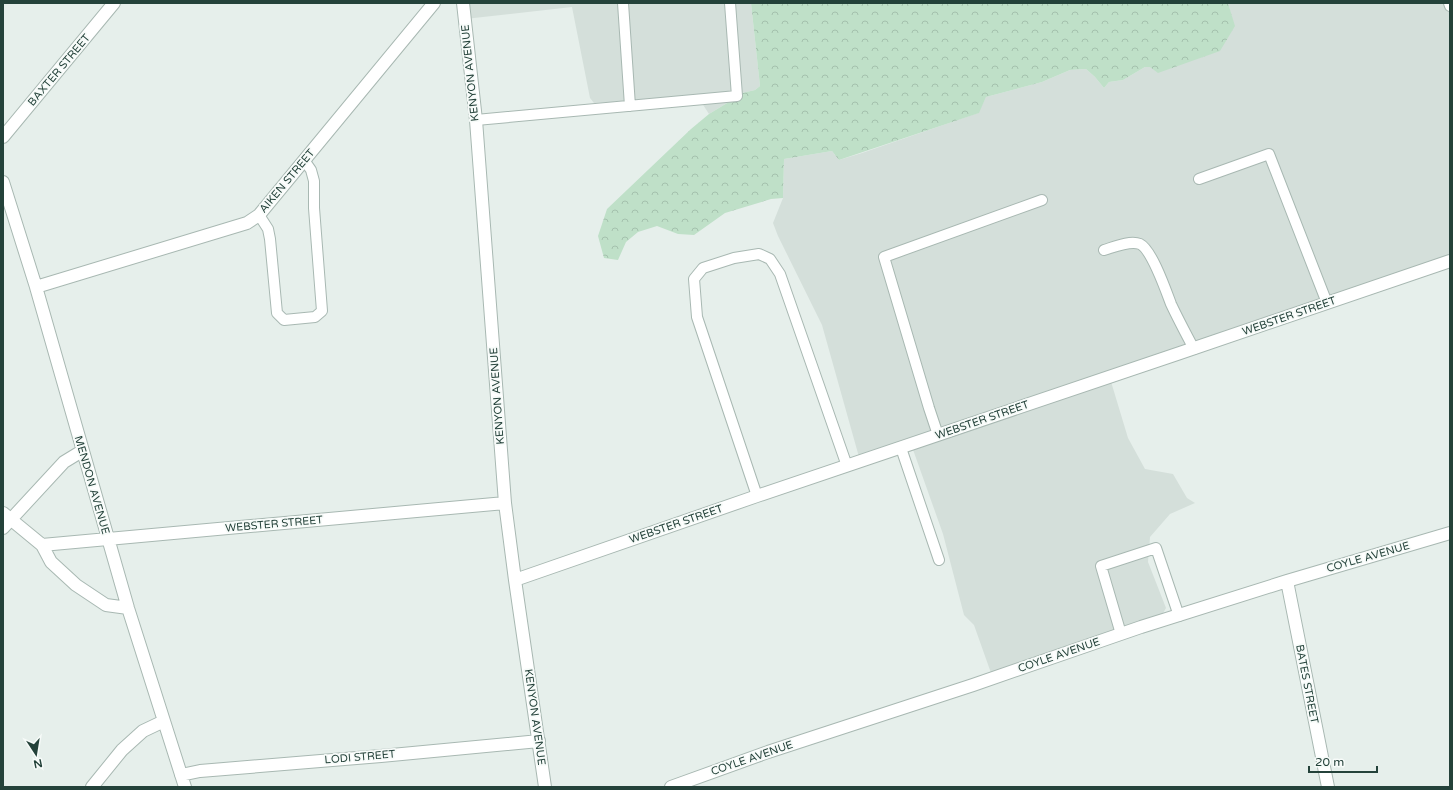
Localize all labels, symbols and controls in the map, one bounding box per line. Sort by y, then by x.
street label: KENYON AVENUE [458,24,482,122]
street label: BAXTER STREET [25,31,93,109]
street label: AIKEN STREET [257,146,318,215]
street label: WEBSTER STREET [1240,294,1338,338]
street label: KENYON AVENUE [487,347,507,445]
street label: WEBSTER STREET [933,398,1031,442]
street label: MENDON AVENUE [72,434,112,536]
street label: WEBSTER STREET [627,502,725,546]
street label: WEBSTER STREET [225,513,324,535]
street label: COYLE AVENUE [1325,539,1411,575]
street label: COYLE AVENUE [1016,635,1102,675]
street label: BATES STREET [1293,643,1321,725]
street label: KENYON AVENUE [522,668,548,766]
north arrow [16,734,56,774]
street label: COYLE AVENUE [709,738,795,778]
street label: LODI STREET [324,747,396,767]
scale bar [1309,748,1377,774]
text: 20 m [1315,755,1344,769]
text: N [32,756,44,771]

